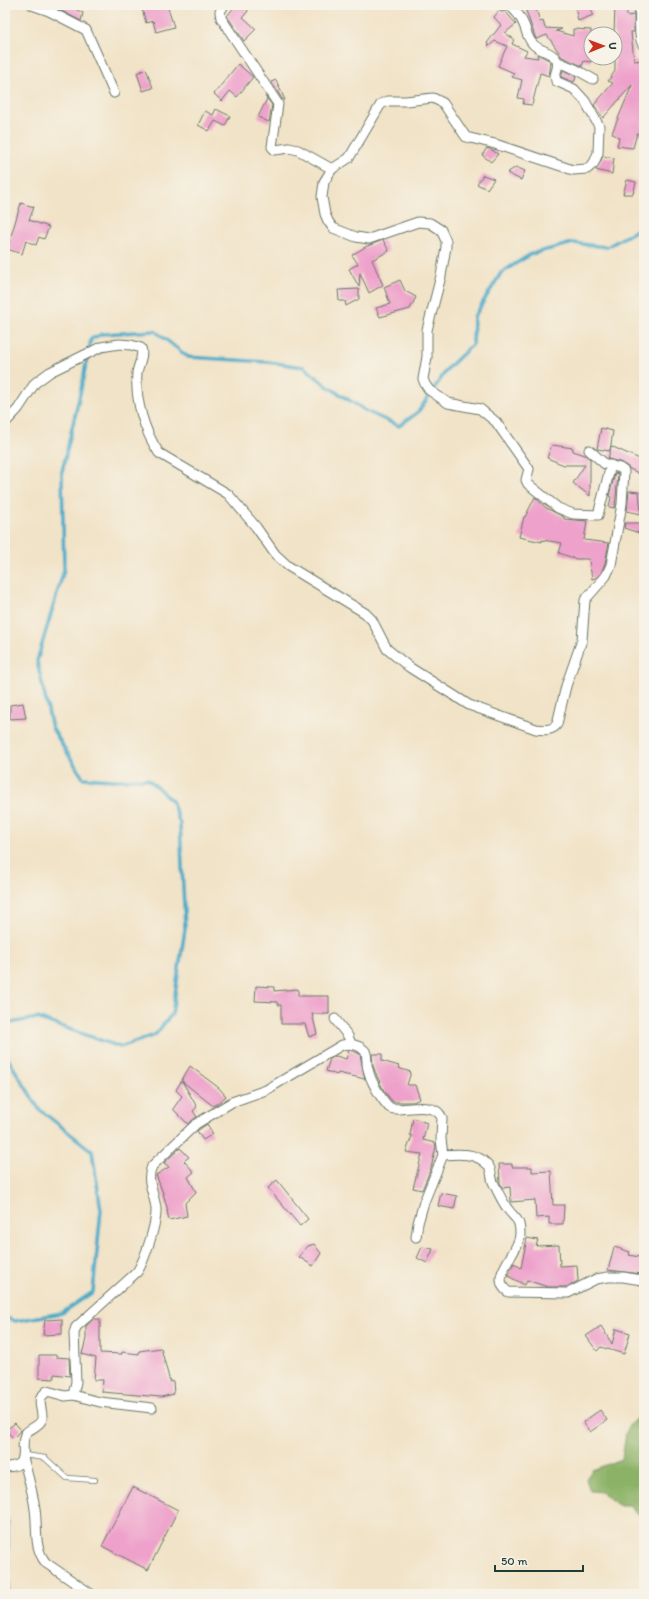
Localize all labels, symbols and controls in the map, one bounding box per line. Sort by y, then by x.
north arrow [583,26,623,66]
text: U [606,42,619,50]
scale bar [495,1547,583,1573]
text: 50 m [501,1554,527,1568]

